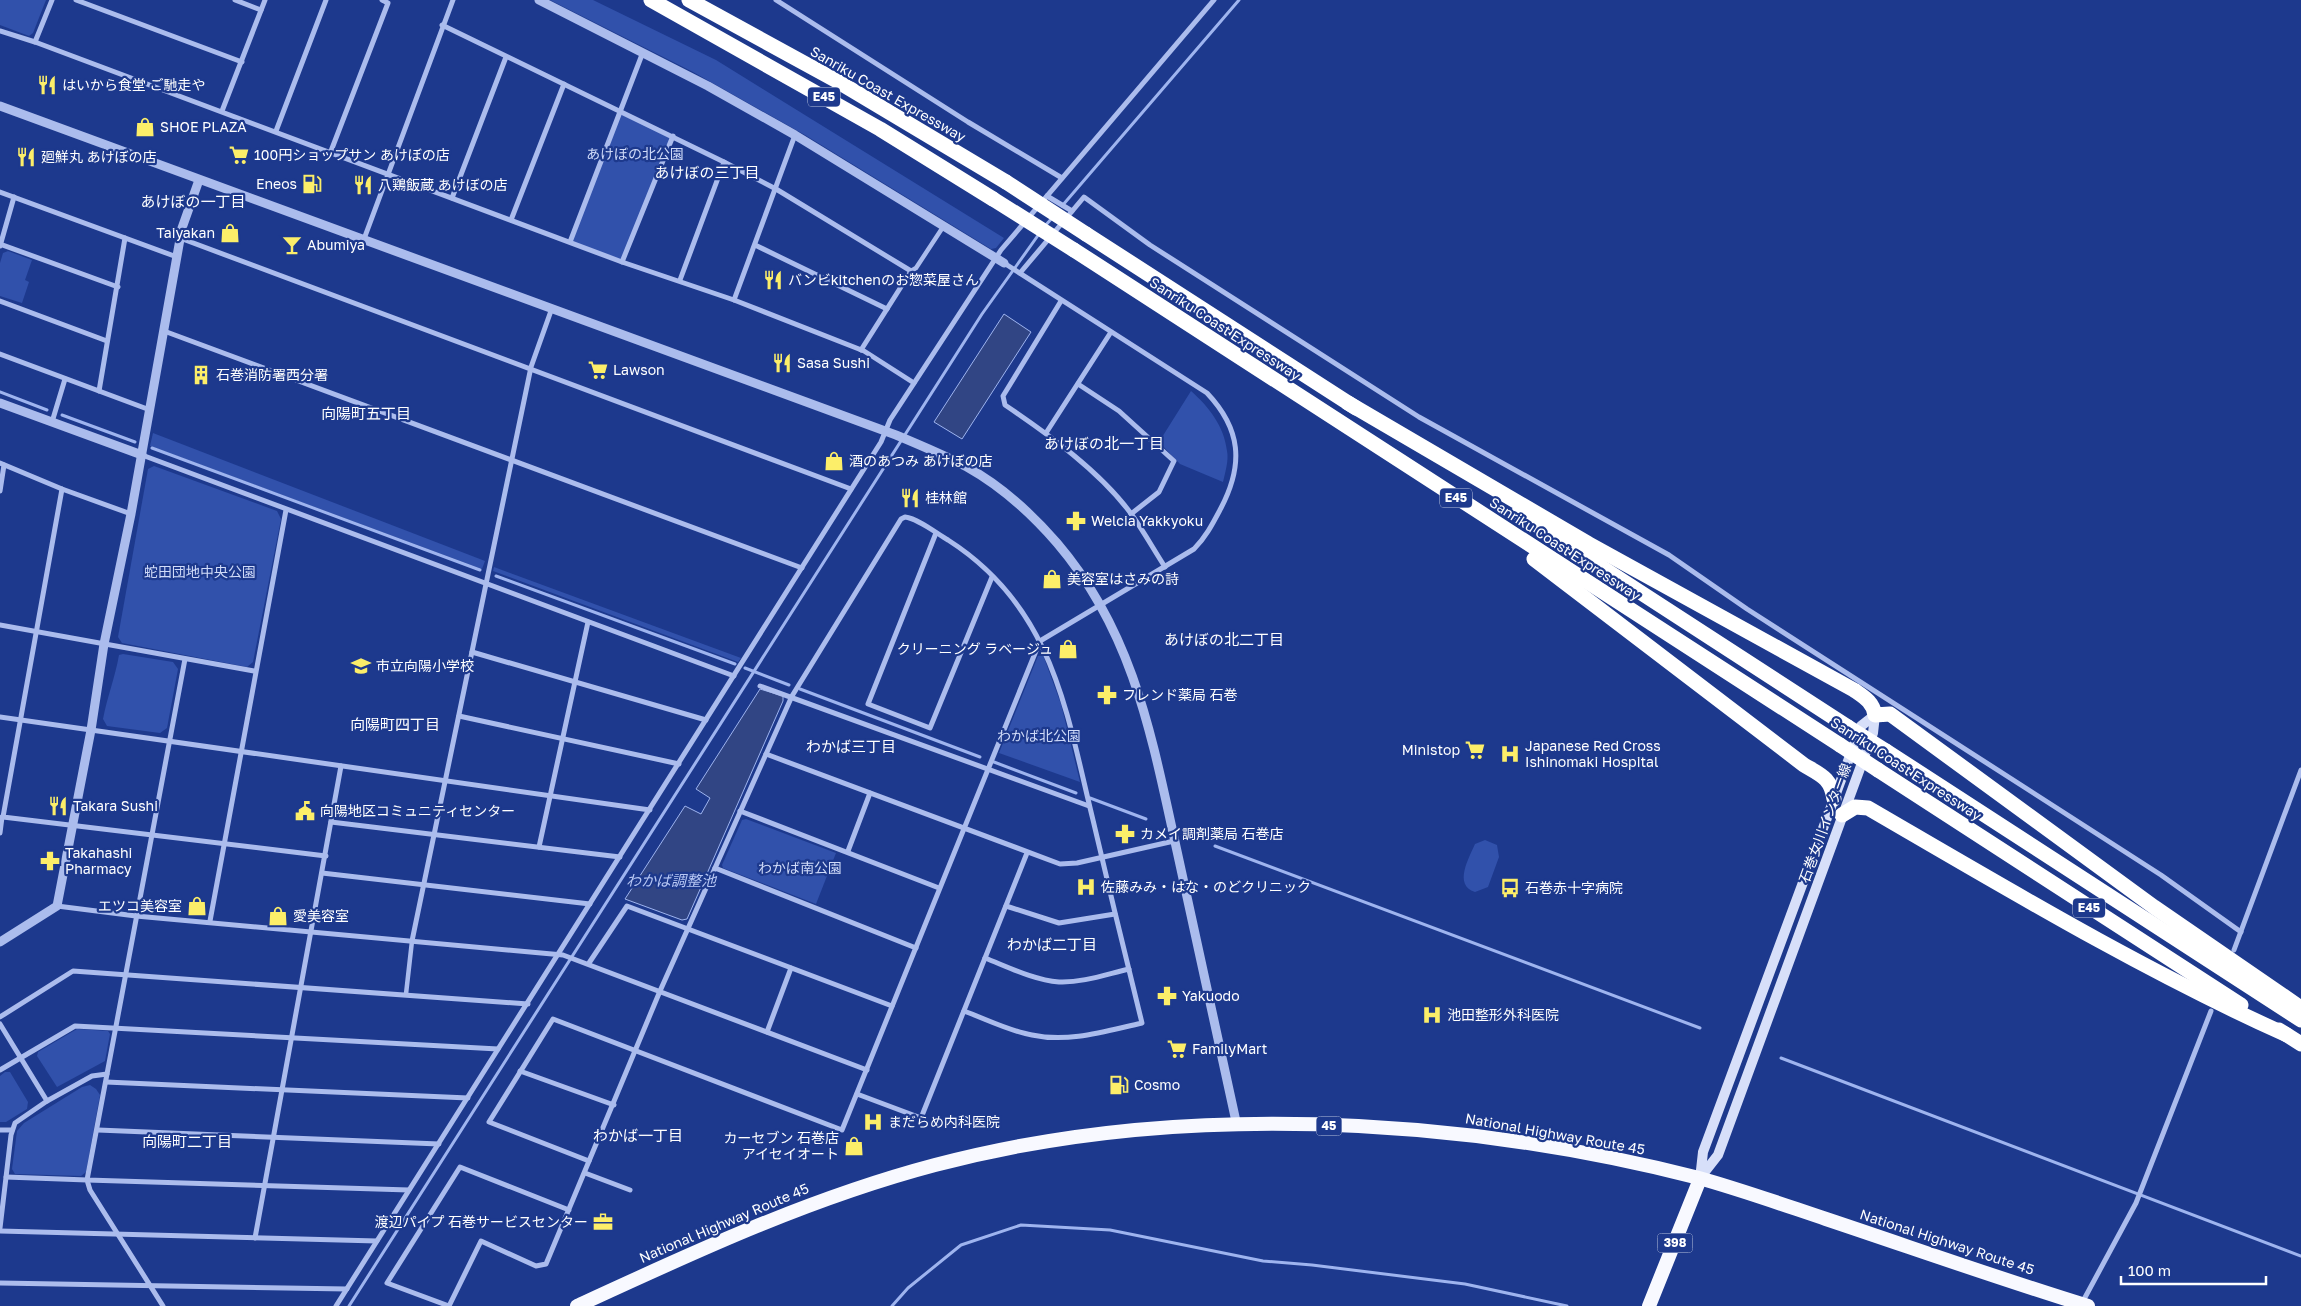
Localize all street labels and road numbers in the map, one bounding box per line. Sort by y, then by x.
street label: Sanriku Coast Expressway [808,42,969,145]
road number: E45 [808,88,840,106]
street label: Sanriku Coast Expressway [1147,273,1304,384]
road number: E45 [1440,488,1472,508]
street label: Sanriku Coast Expressway [1487,493,1644,604]
street label: Sanriku Coast Expressway [1828,713,1985,824]
street label: 石巻女川インター線 [1795,761,1854,885]
road number: E45 [2073,898,2105,918]
street label: National Highway Route 45 [1464,1109,1646,1158]
road number: 45 [1316,1116,1342,1136]
street label: National Highway Route 45 [637,1179,811,1266]
street label: National Highway Route 45 [1858,1205,2036,1278]
road number: 398 [1658,1234,1692,1252]

